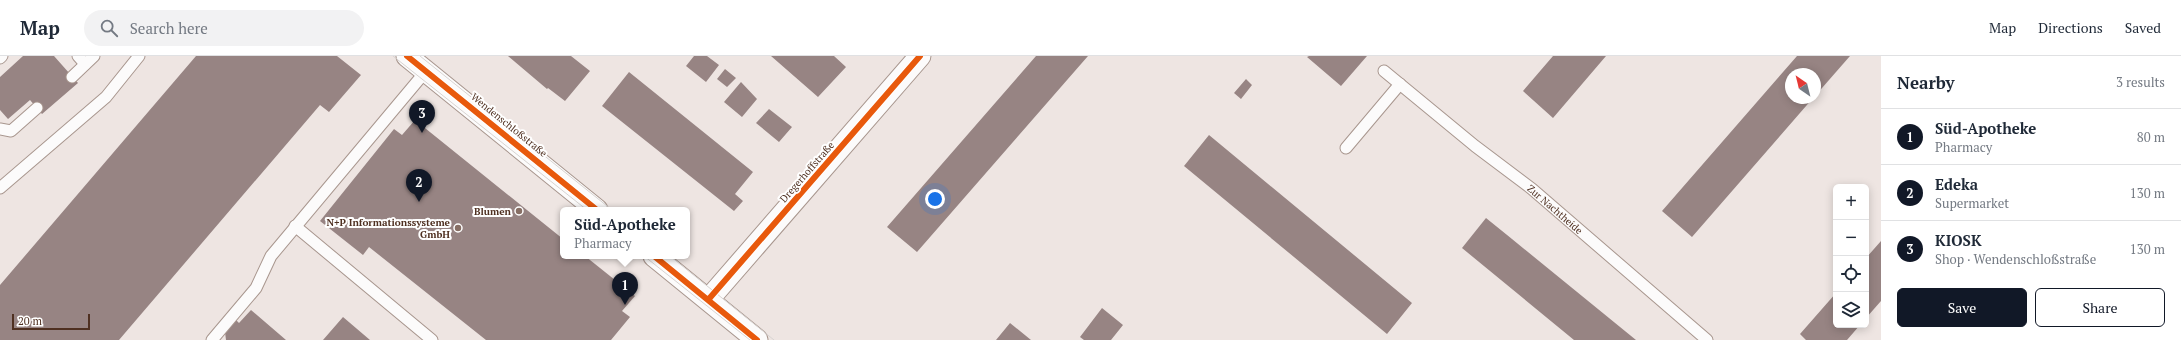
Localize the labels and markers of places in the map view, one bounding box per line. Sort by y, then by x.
pin: 3 [409,100,435,133]
pin: 2 [406,169,432,202]
place label: Blumen [474,205,512,218]
marker: Blumen [514,206,524,216]
place label: N+P Informationssysteme GmbH [326,216,451,241]
marker: N+P Informationssysteme GmbH [453,223,463,233]
pin: 1 [612,272,638,305]

